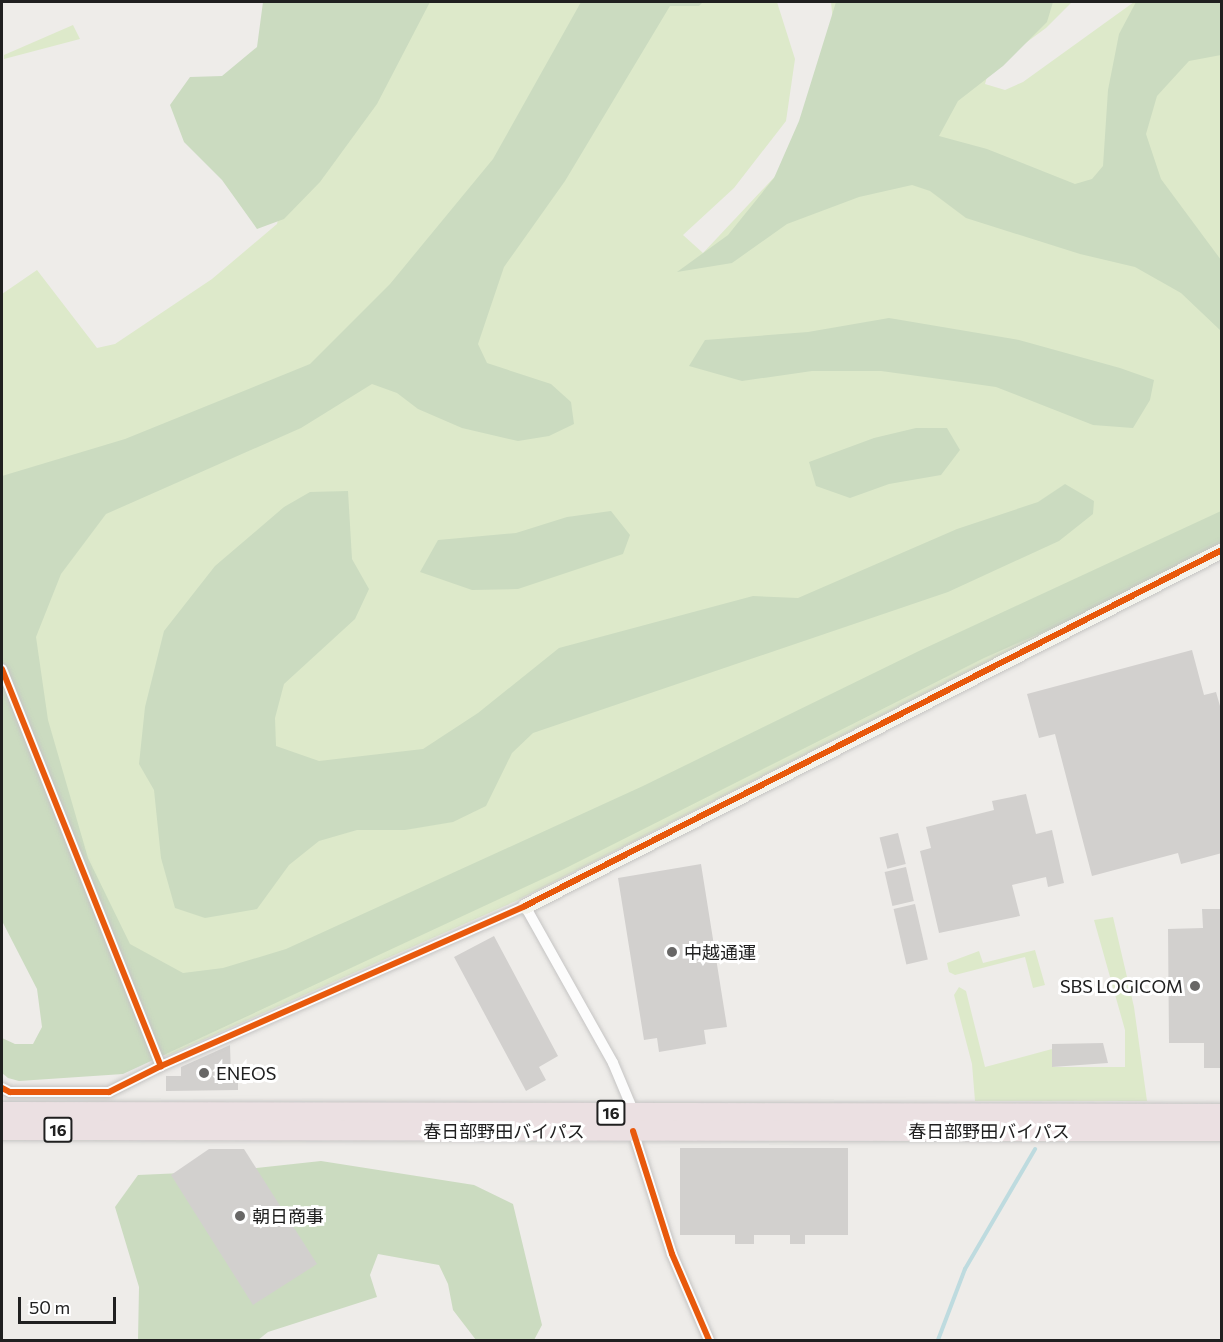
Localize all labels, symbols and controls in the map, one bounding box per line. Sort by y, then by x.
place label: 中越通運 [684,941,756,963]
marker: 中越通運 [665,945,679,959]
place label: SBS LOGICOM [1060,975,1183,997]
marker: SBS LOGICOM [1188,979,1202,993]
place label: ENEOS [216,1062,276,1084]
marker: ENEOS [197,1066,211,1080]
road number: 16 [596,1100,626,1126]
road number: 16 [43,1117,73,1143]
street label: 春日部野田バイパス [423,1120,585,1142]
street label: 春日部野田バイパス [908,1120,1070,1142]
place label: 朝日商事 [252,1205,324,1227]
marker: 朝日商事 [233,1209,247,1223]
scale bar [21,1285,118,1323]
text: 50 m [29,1296,70,1318]

